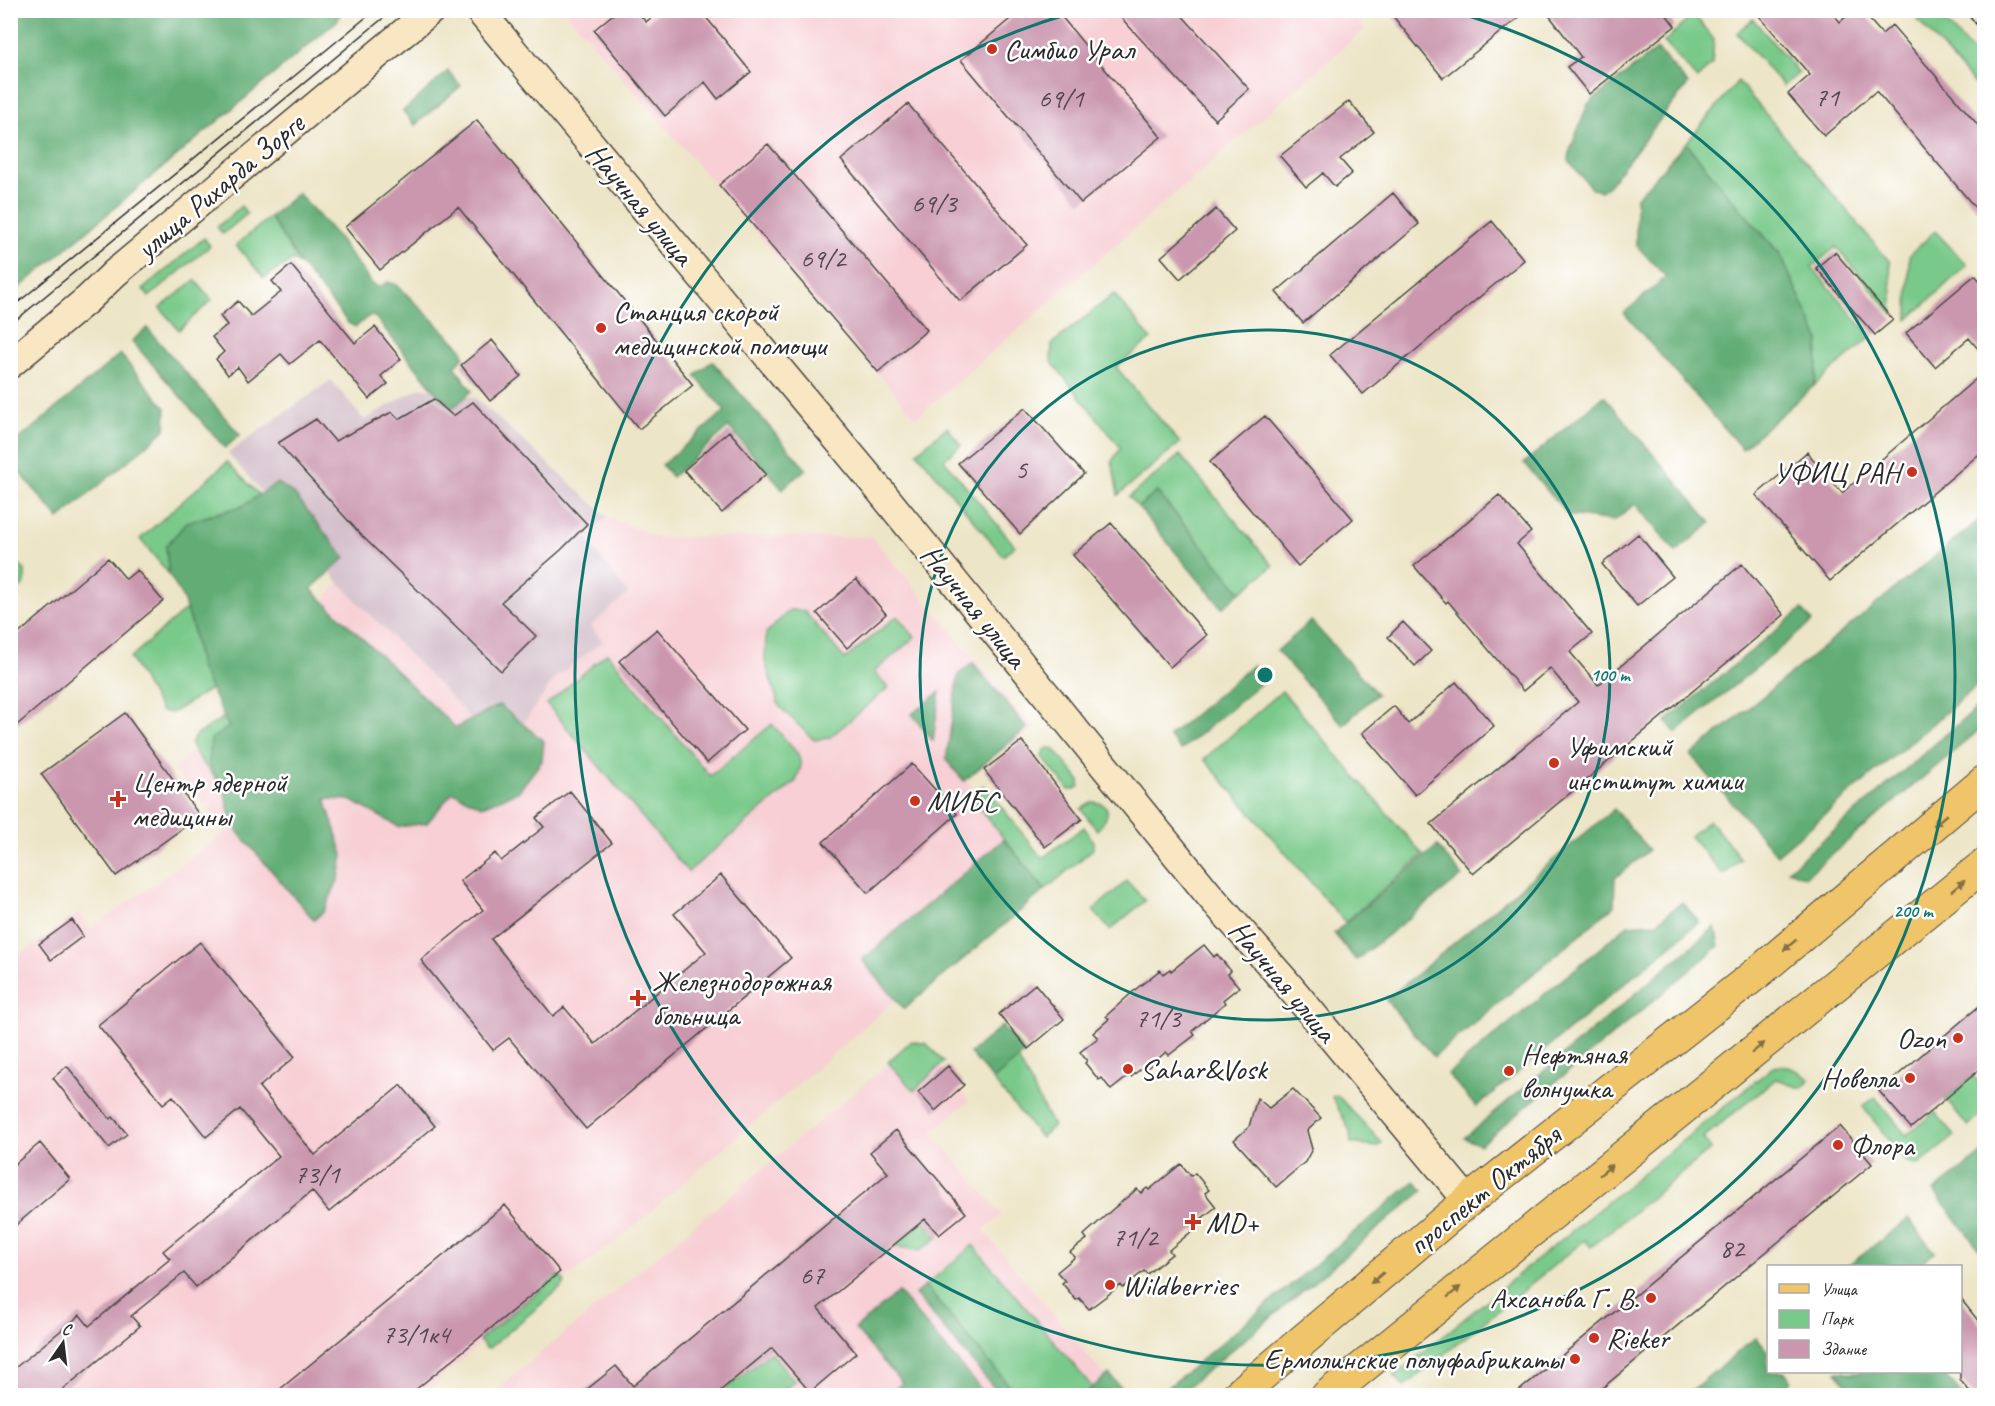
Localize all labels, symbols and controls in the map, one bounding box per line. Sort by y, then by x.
place label: Симбио Урал [1004,30,1136,68]
marker: Симбио Урал [985,42,999,56]
house number: 71 [1815,80,1841,114]
house number: 69/1 [1038,81,1086,115]
street label: улица Рихарда Зорге [127,103,314,269]
street label: Научная улица [578,135,704,275]
house number: 69/3 [911,186,959,220]
house number: 69/2 [800,241,848,275]
place label: Станция скорой медицинской помощи [613,292,828,364]
marker: Станция скорой медицинской помощи [594,321,608,335]
house number: 5 [1015,452,1029,486]
place label: УФИЦ РАН [1774,453,1905,491]
marker: УФИЦ РАН [1905,465,1919,479]
street label: Научная улица [912,536,1037,677]
text: 100 m [1591,664,1631,686]
centre of rings [1255,665,1275,685]
place label: Уфимский институт химии [1566,727,1745,799]
marker: Уфимский институт химии [1547,756,1561,770]
place label: Центр ядерной медицины [132,763,288,835]
place label: МИБС [927,782,1001,820]
marker: Центр ядерной медицины [109,790,127,808]
marker: МИБС [908,794,922,808]
one-way arrow [1932,813,1948,826]
one-way arrow [1951,880,1966,892]
text: 200 m [1894,900,1934,922]
street label: Научная улица [1221,912,1347,1052]
one-way arrow [1783,938,1798,951]
place label: Железнодорожная больница [652,962,832,1034]
marker: Железнодорожная больница [629,989,647,1007]
house number: 71/3 [1135,1001,1183,1035]
place label: Ozon [1897,1019,1946,1057]
marker: Ozon [1951,1031,1965,1045]
place label: Нефтяная волнушка [1521,1035,1628,1107]
one-way arrow [1750,1042,1765,1054]
place label: Sahar&Vosk [1140,1050,1269,1088]
place label: Новелла [1821,1059,1901,1097]
marker: Sahar&Vosk [1121,1062,1135,1076]
marker: Нефтяная волнушка [1502,1064,1516,1078]
marker: Новелла [1903,1071,1917,1085]
street label: проспект Октября [1400,1115,1570,1263]
place label: Флора [1850,1126,1916,1164]
marker: Флора [1831,1138,1845,1152]
house number: 73/1 [294,1157,342,1191]
one-way arrow [1598,1163,1614,1176]
place label: MD+ [1206,1203,1260,1241]
marker: MD+ [1184,1213,1202,1231]
house number: 71/2 [1112,1220,1160,1254]
house number: 82 [1720,1231,1746,1265]
house number: 67 [800,1258,826,1292]
legend [1767,1265,1962,1373]
place label: Wildberries [1122,1266,1240,1304]
one-way arrow [1370,1271,1385,1284]
marker: Wildberries [1103,1278,1117,1292]
text: Улица [1821,1278,1858,1300]
place label: Ахсанова Г. В. [1490,1279,1639,1317]
one-way arrow [1446,1286,1462,1299]
marker: Ахсанова Г. В. [1644,1291,1658,1305]
text: Парк [1821,1308,1855,1330]
north arrow [33,1313,93,1373]
house number: 73/1к4 [382,1317,453,1351]
text: С [60,1319,75,1341]
place label: Rieker [1606,1319,1671,1357]
marker: Rieker [1587,1331,1601,1345]
text: Здание [1821,1338,1867,1360]
place label: Ермолинские полуфабрикаты [1264,1340,1565,1378]
marker: Ермолинские полуфабрикаты [1568,1352,1582,1366]

